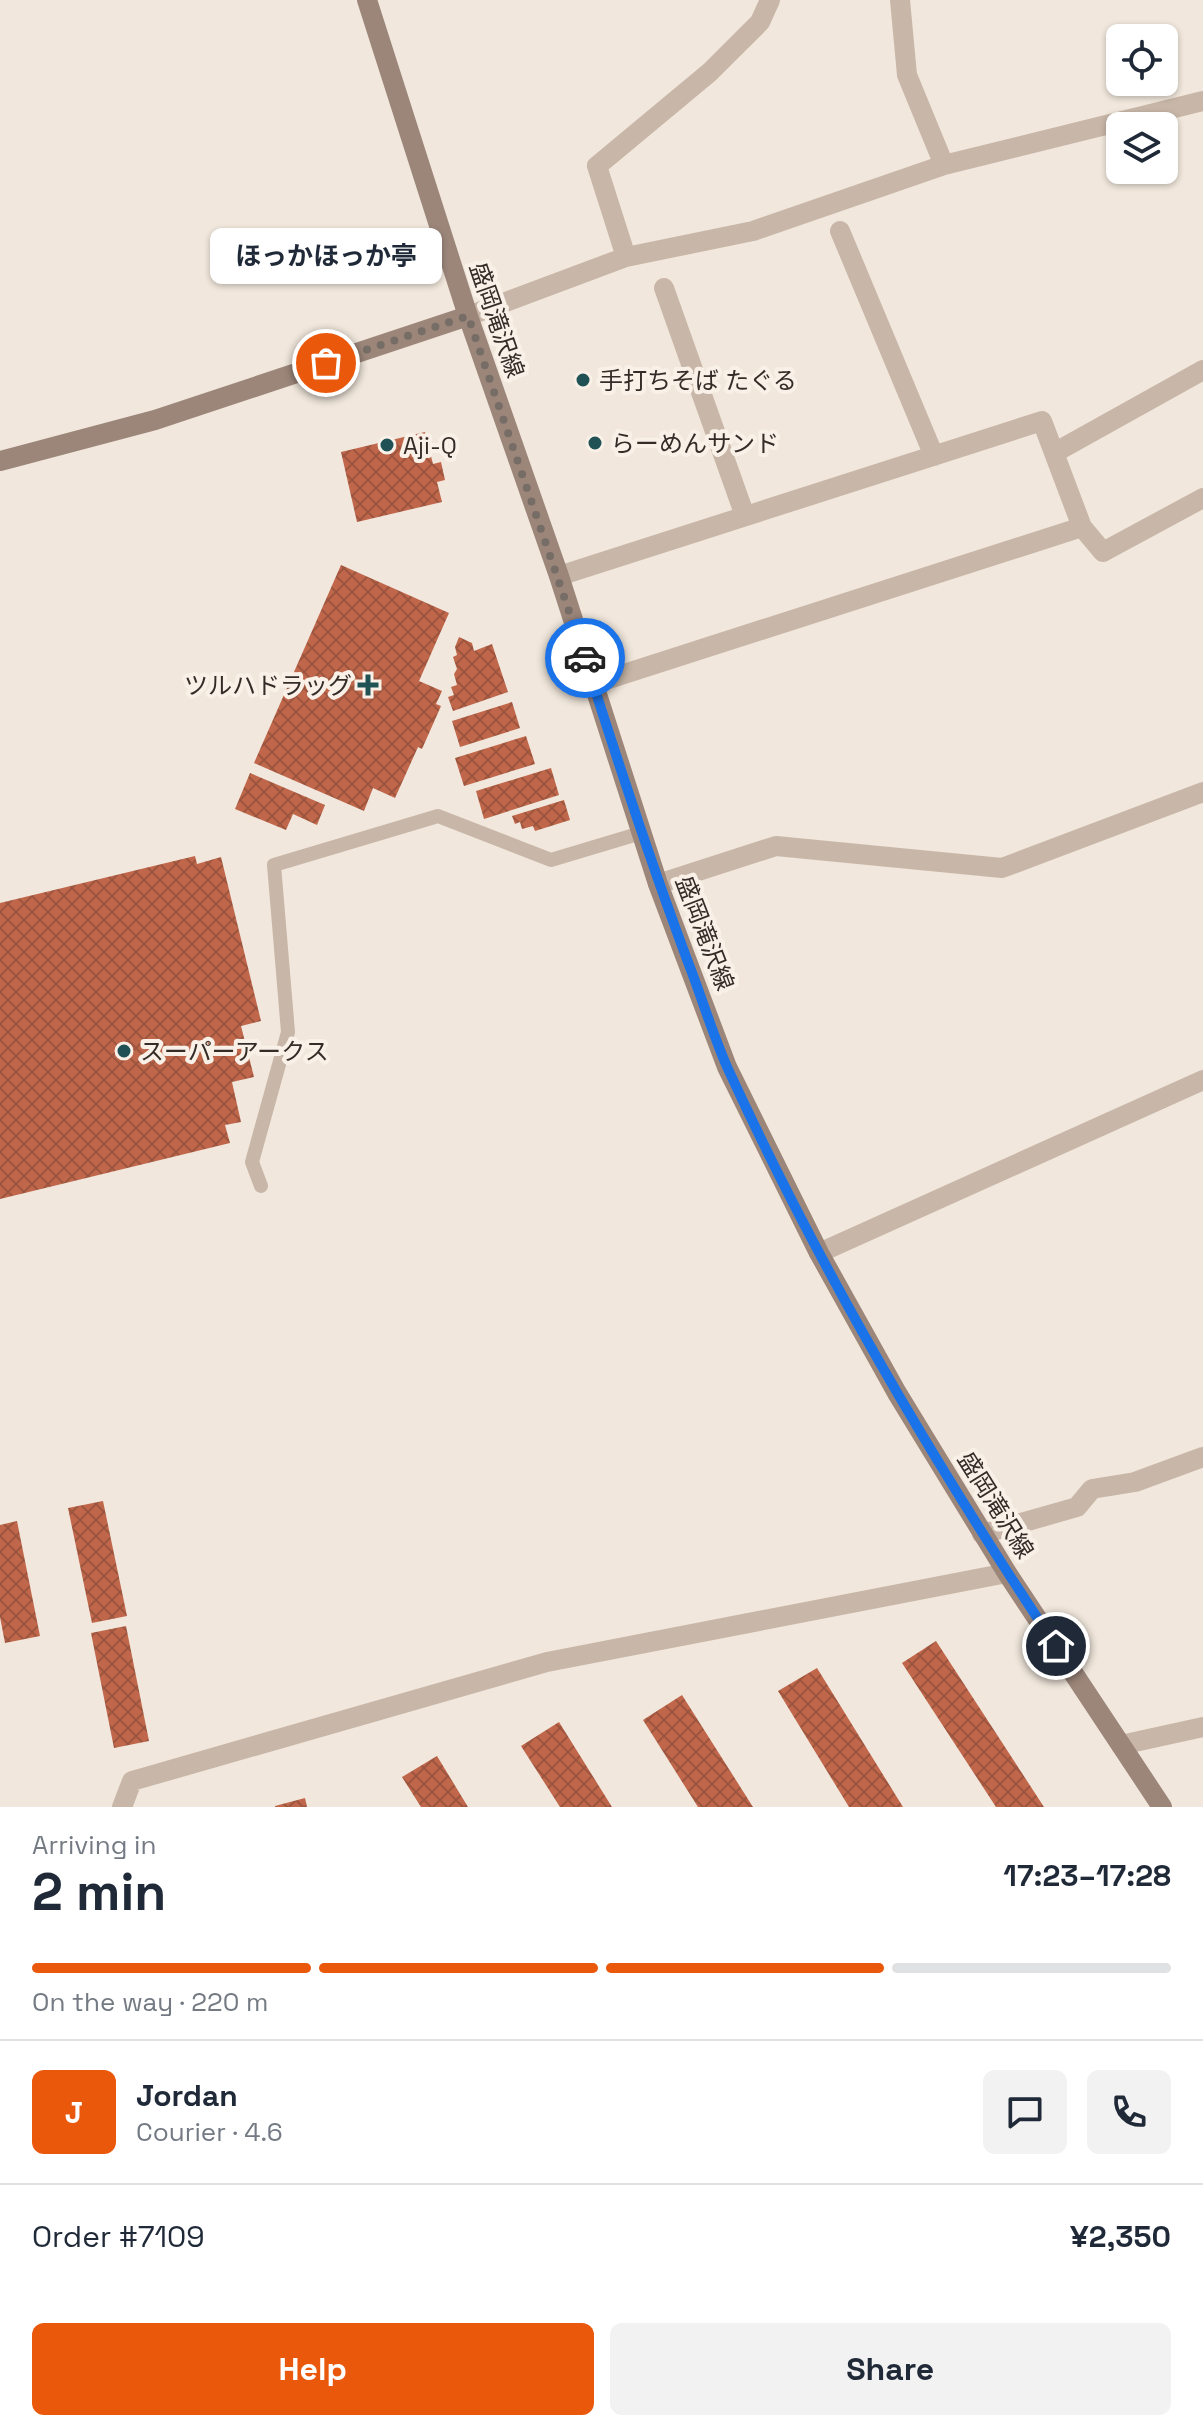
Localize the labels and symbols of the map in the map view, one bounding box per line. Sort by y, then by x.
callout: ほっかほっか亭 [210,227,442,283]
street label: 盛岡滝沢線 [463,258,531,382]
pin [292,329,360,397]
place label: 手打ちそば たぐる [599,365,797,396]
marker: 手打ちそば たぐる [574,371,592,389]
place label: らーめんサンド [611,428,779,459]
place label: Aji-Q [403,430,457,461]
marker: らーめんサンド [586,434,604,452]
marker: Aji-Q [378,436,396,454]
courier [545,618,625,698]
place label: ツルハドラッグ [184,670,352,701]
marker: ツルハドラッグ [359,676,377,694]
street label: 盛岡滝沢線 [669,871,741,995]
place label: スーパーアークス [140,1036,329,1067]
marker: スーパーアークス [115,1042,133,1060]
street label: 盛岡滝沢線 [951,1446,1041,1564]
pin [1022,1612,1090,1680]

